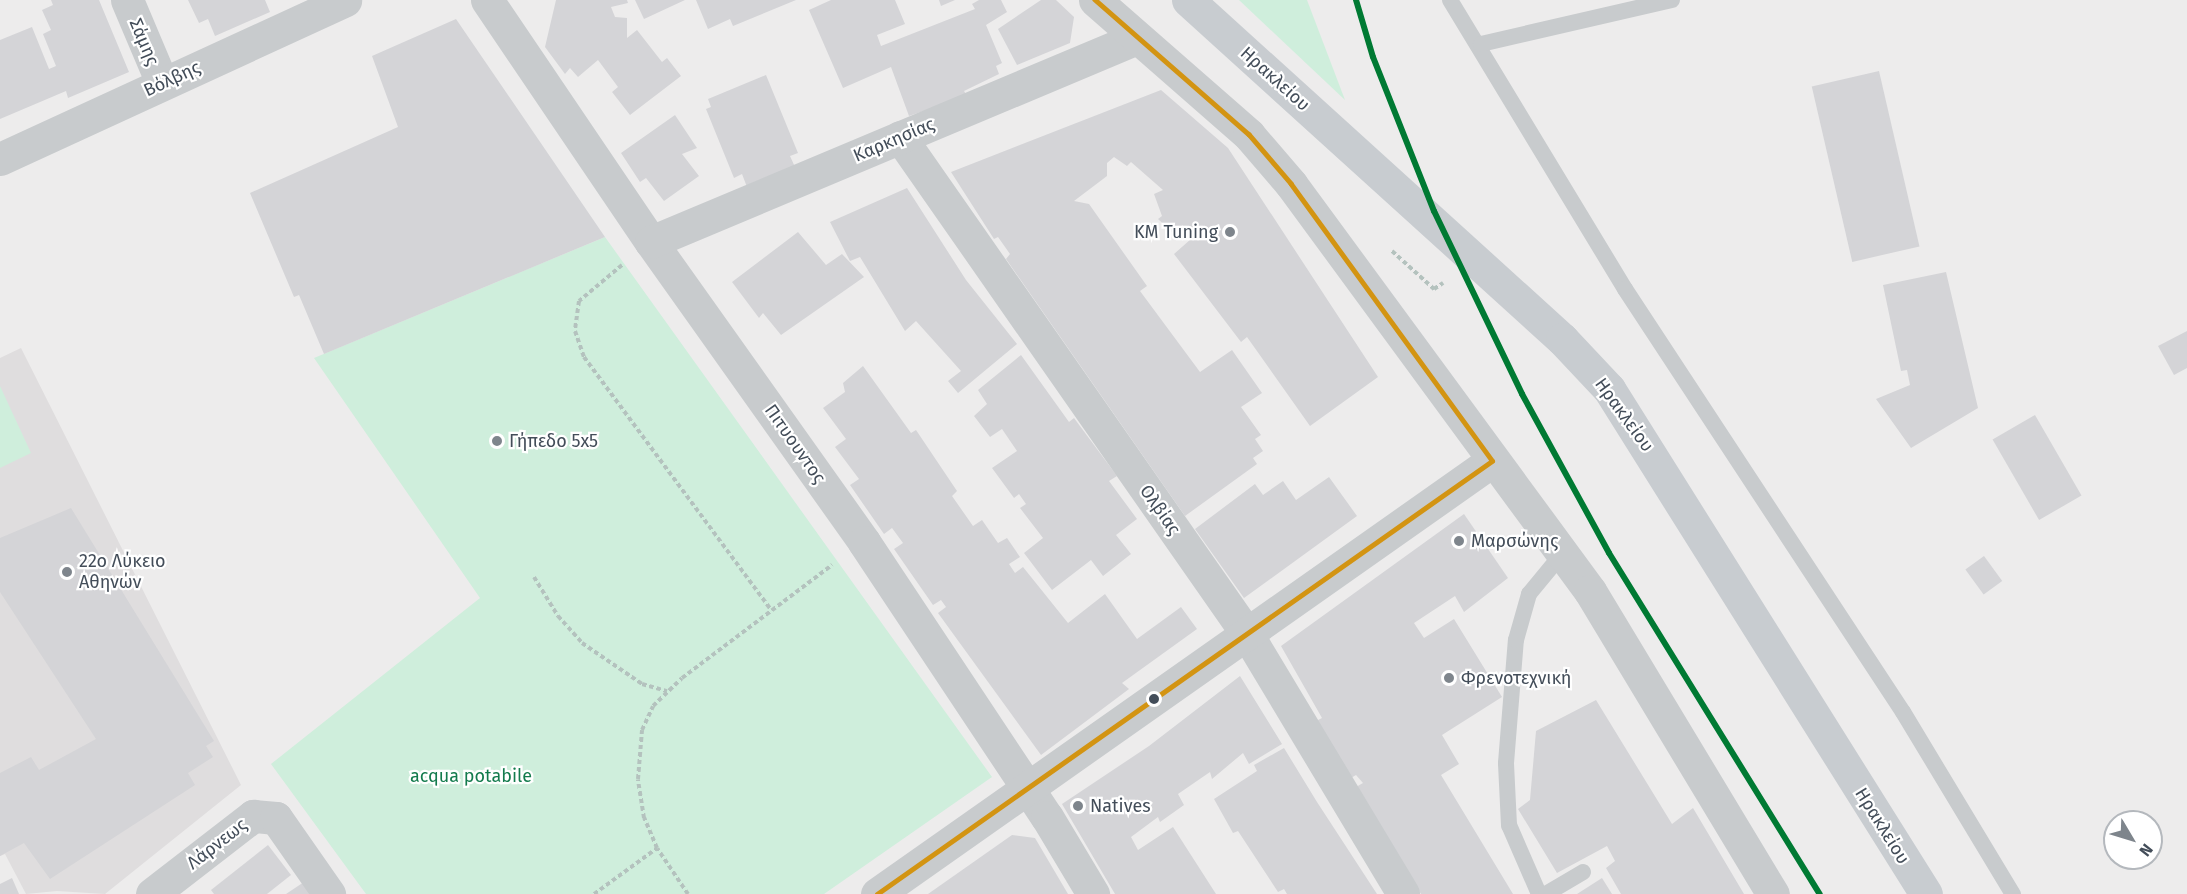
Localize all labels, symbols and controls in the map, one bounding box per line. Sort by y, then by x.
street label: Σάμης [124,15,164,69]
street label: Ηρακλείου [1236,42,1314,116]
street label: Βόλβης [140,57,204,101]
street label: Καρκησίας [850,113,938,167]
place label: KM Tuning [1134,221,1218,243]
marker: KM Tuning [1223,225,1237,239]
street label: Ηρακλείου [1590,374,1658,456]
street label: Πιτυουντος [760,400,830,488]
place label: Γήπεδο 5x5 [509,430,598,452]
marker: Γήπεδο 5x5 [490,434,504,448]
street label: Ολβίας [1135,481,1185,539]
place label: Μαρσώνης [1471,530,1558,552]
marker: Μαρσώνης [1452,534,1466,548]
place label: 22ο Λύκειο Αθηνών [79,551,166,594]
marker: 22ο Λύκειο Αθηνών [60,565,74,579]
place label: Φρενοτεχνική [1461,667,1572,689]
marker: Φρενοτεχνική [1442,671,1456,685]
unlabelled marker [1148,693,1160,705]
park label: acqua potabile [410,765,532,787]
street label: Ηρακλείου [1850,784,1914,868]
place label: Natives [1090,795,1151,817]
marker: Natives [1071,799,1085,813]
north arrow [2103,810,2163,870]
street label: Λάρνεως [183,814,251,874]
text: N [2135,840,2157,860]

